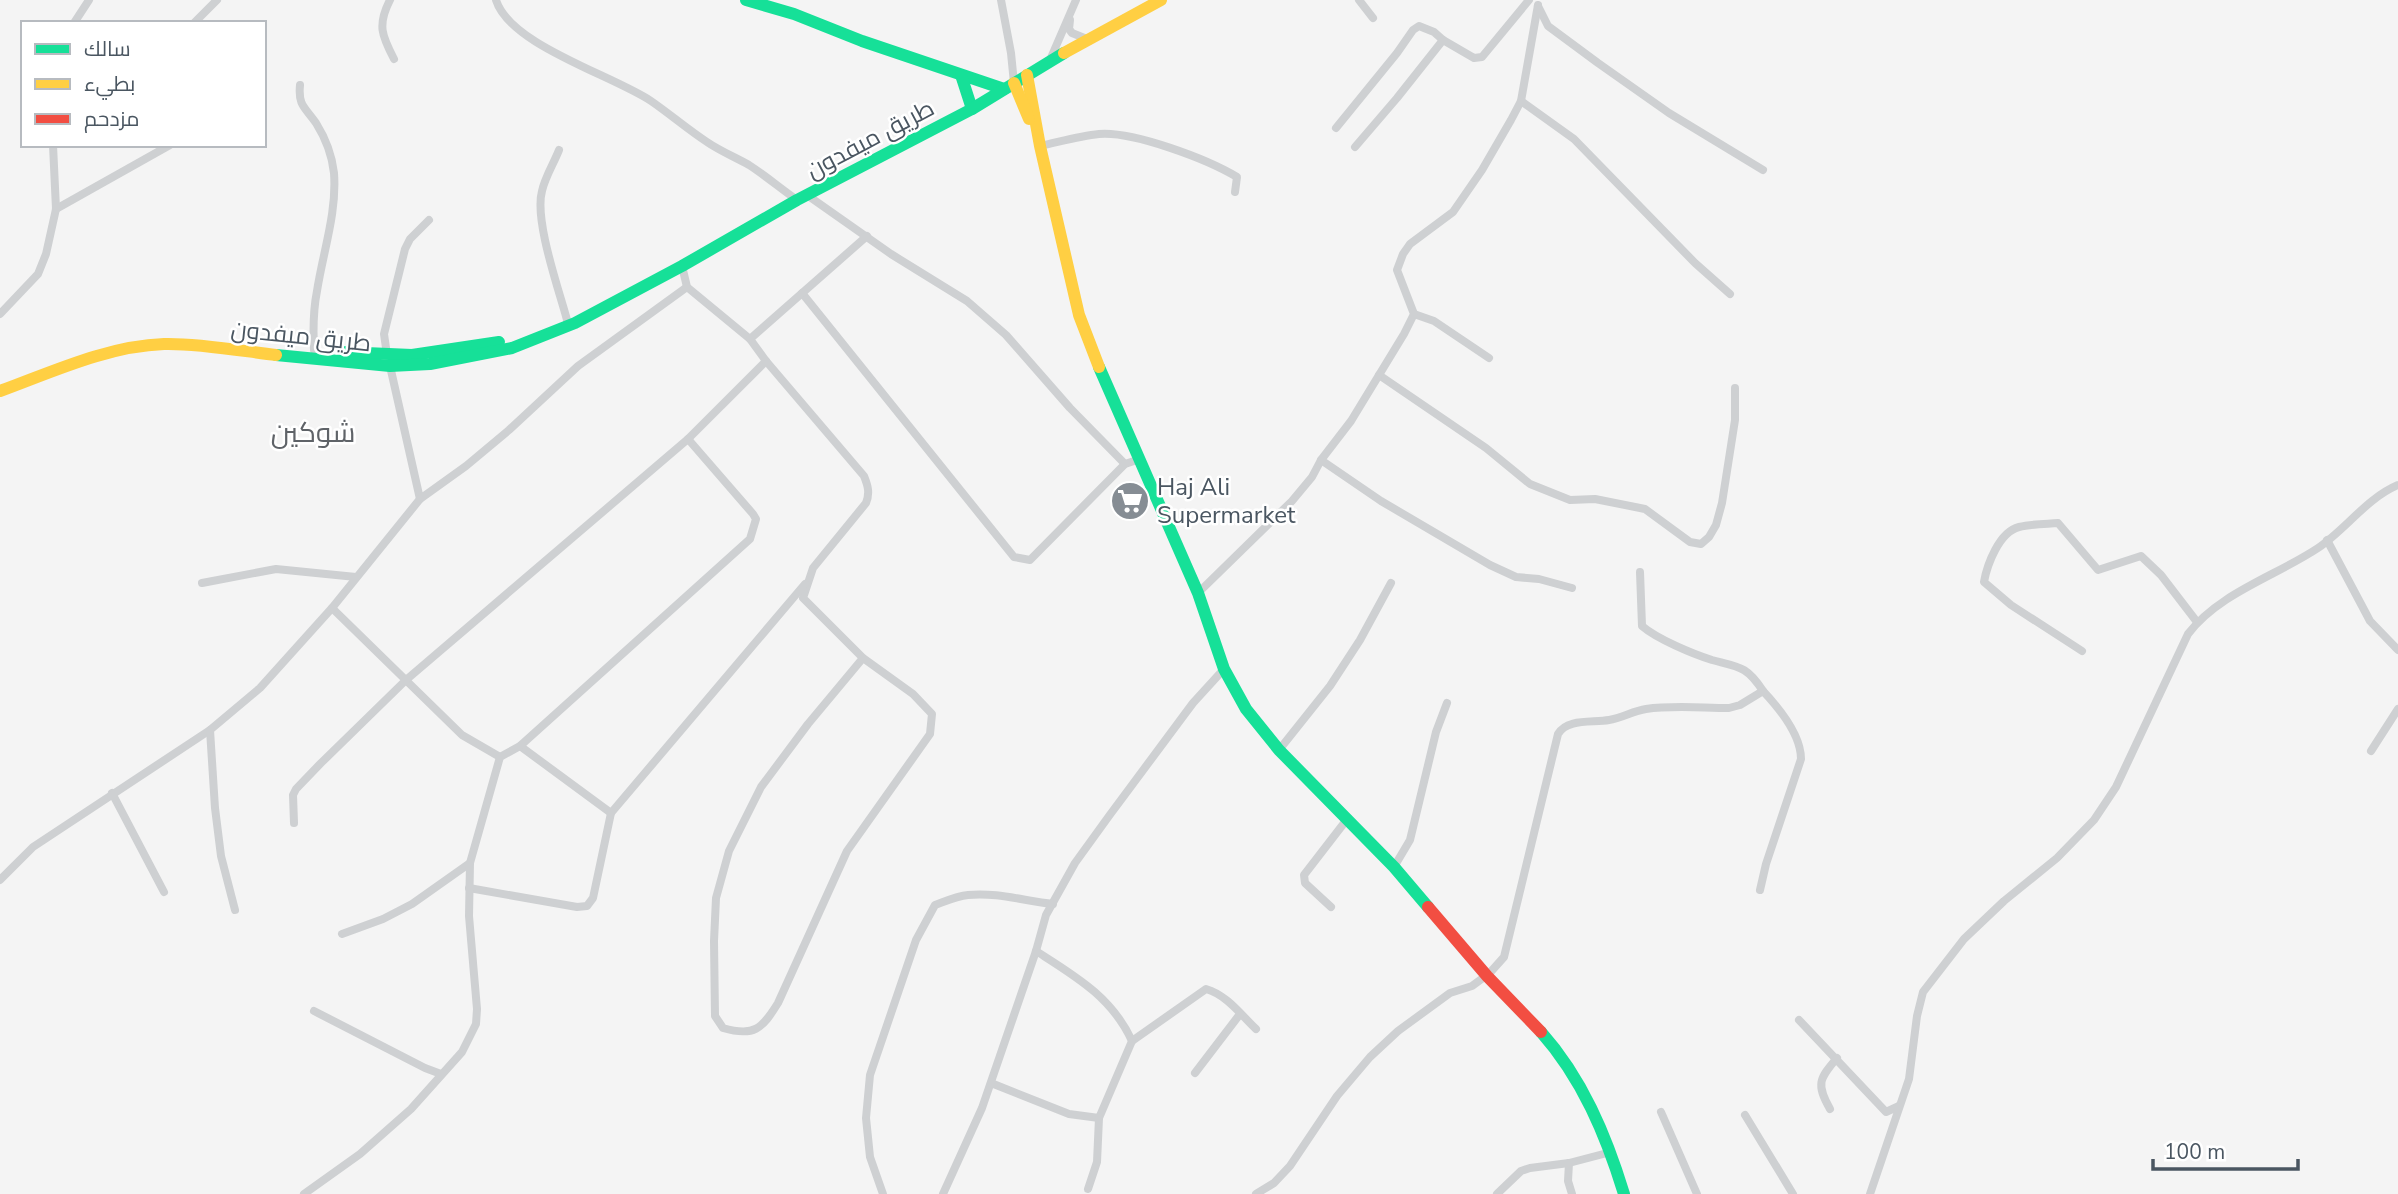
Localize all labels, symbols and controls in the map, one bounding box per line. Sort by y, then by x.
legend [21,21,266,147]
text: سالك [84,35,131,63]
text: بطيء [84,70,135,100]
street label: طريق ميفدون [800,92,940,186]
text: مزدحم [84,105,139,133]
street label: طريق ميفدون [229,313,373,359]
district label: شوكين [271,414,355,452]
place label: Haj Ali Supermarket [1157,471,1296,531]
supermarket icon: Haj Ali Supermarket [1109,480,1151,522]
scale bar [2153,1128,2298,1172]
text: 100 m [2164,1138,2225,1166]

